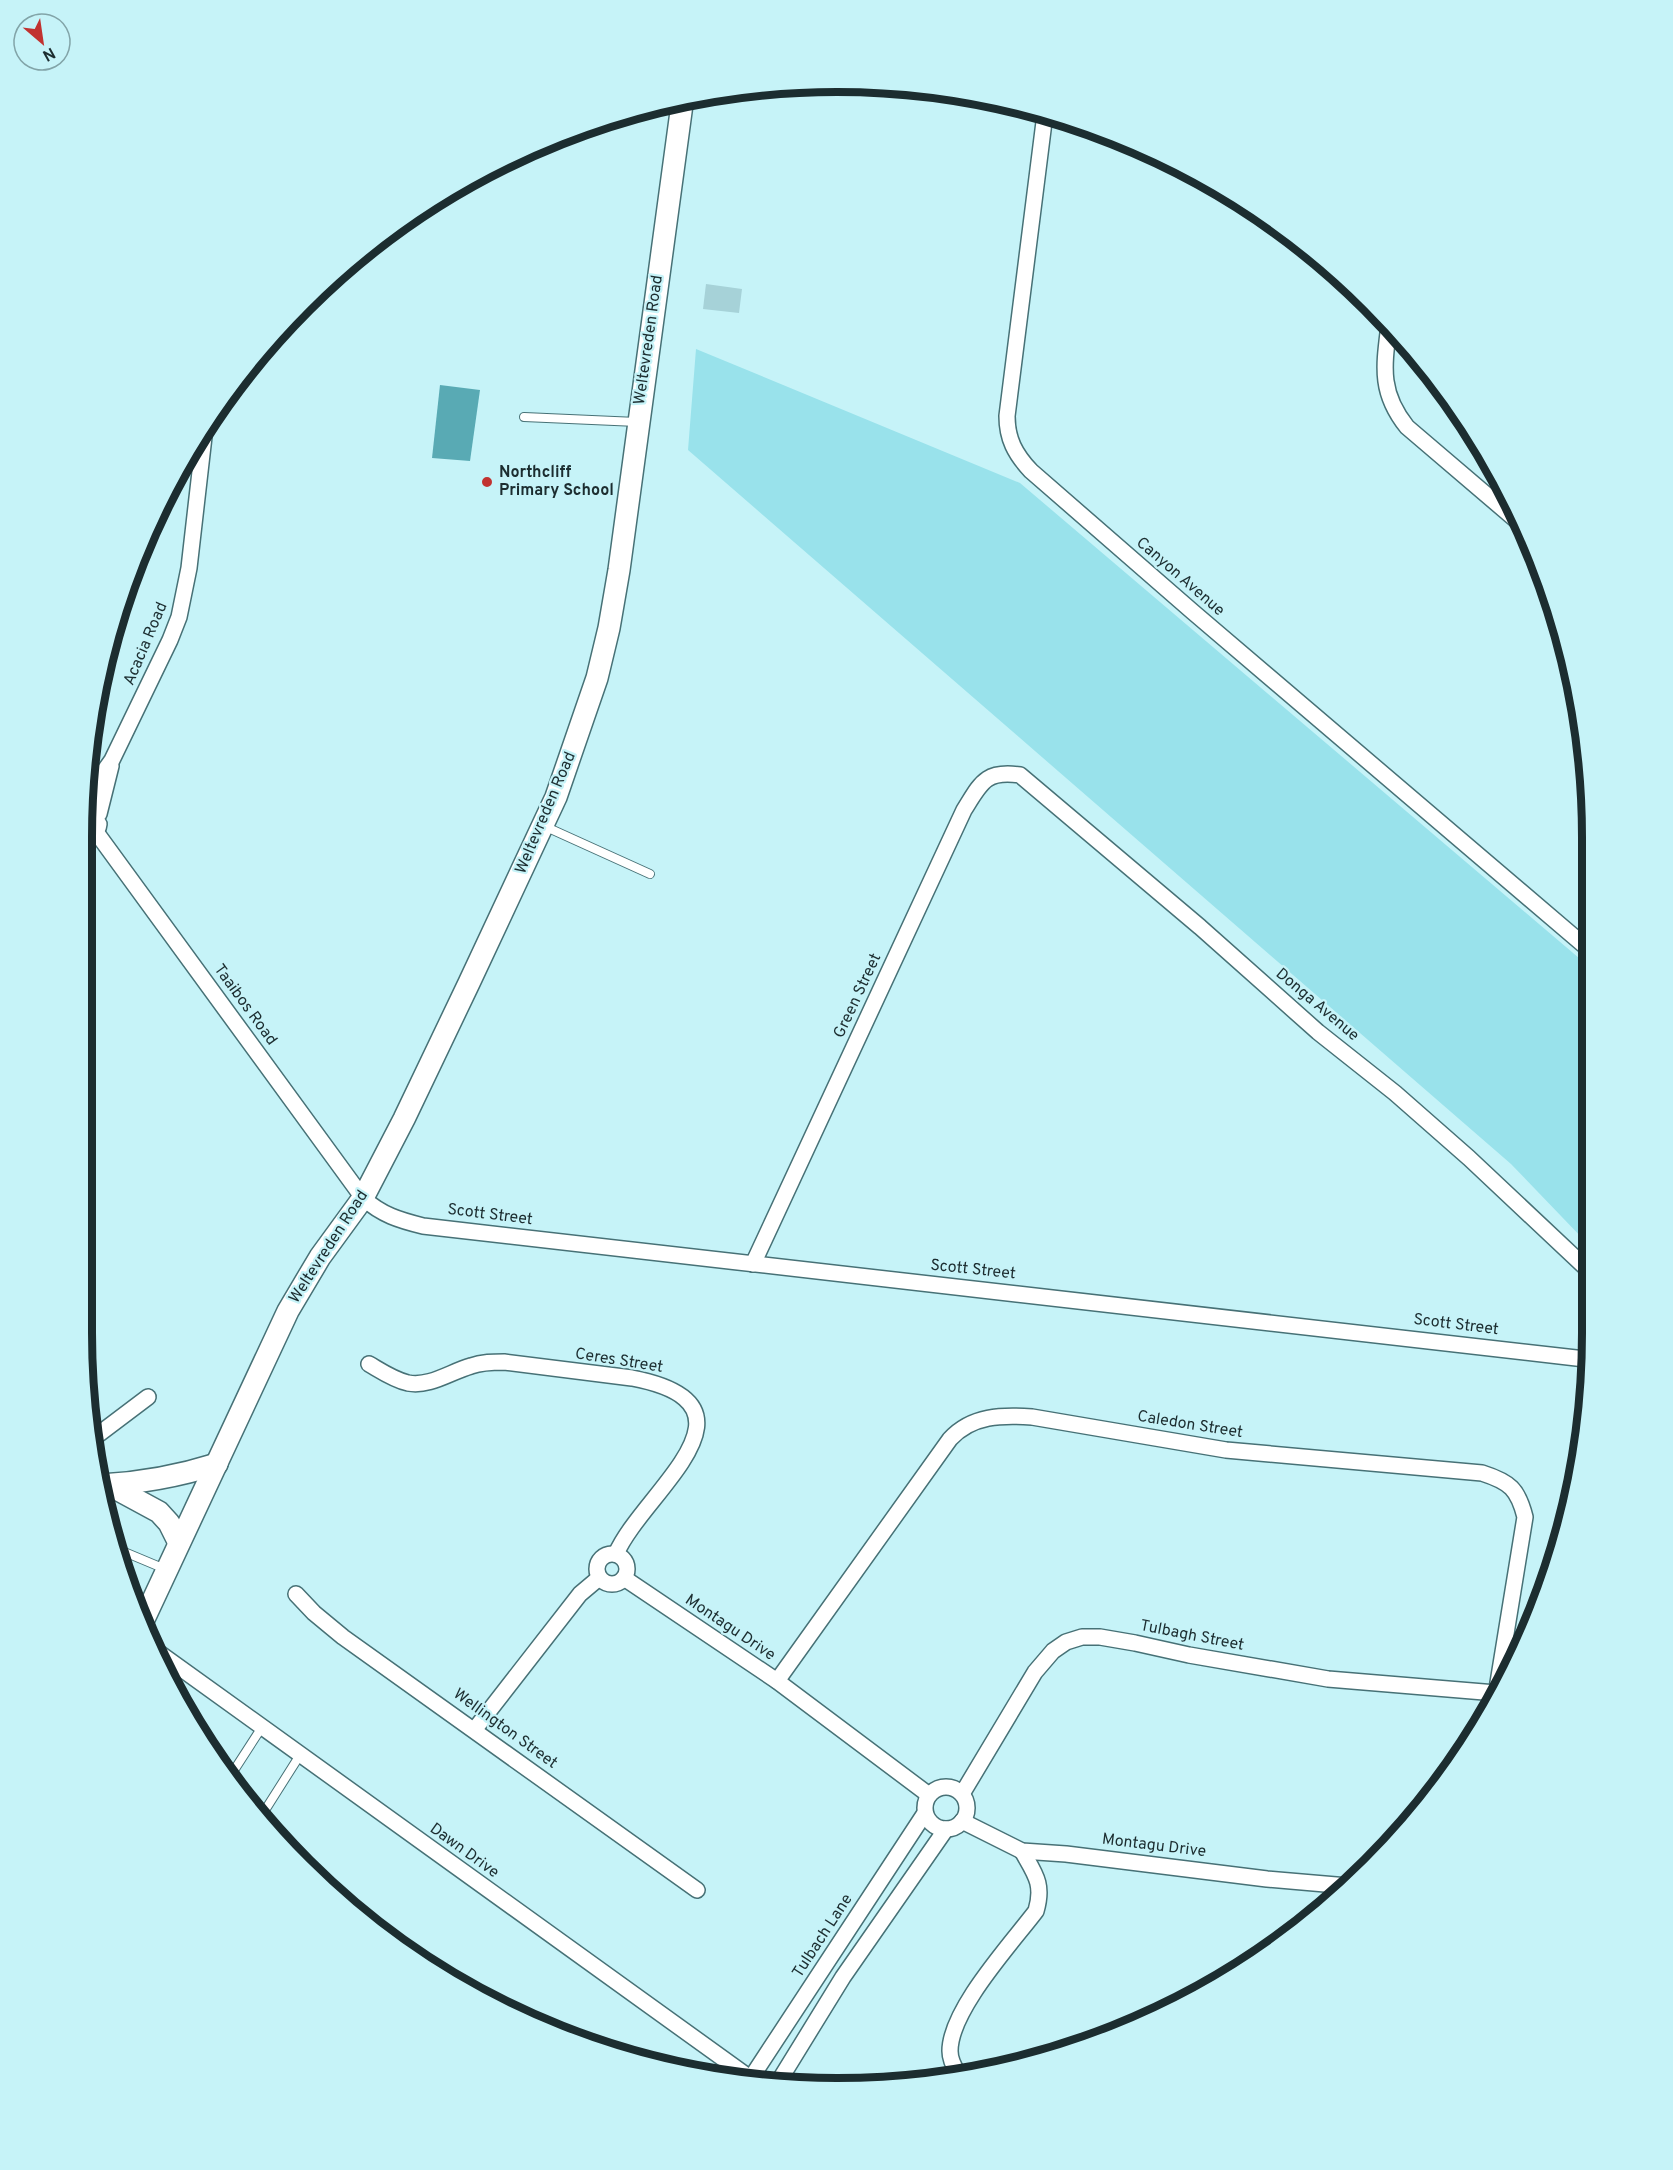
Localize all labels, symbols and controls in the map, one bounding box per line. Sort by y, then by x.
north arrow [12,12,72,72]
text: N [38,42,58,65]
street label: Weltevreden Road [630,274,668,406]
place label: Northcliff Primary School [499,463,614,501]
marker: Northcliff Primary School [480,475,494,489]
street label: Canyon Avenue [1132,533,1228,621]
street label: Acacia Road [120,599,172,689]
street label: Weltevreden Road [511,749,581,877]
street label: Green Street [830,950,886,1042]
street label: Taaibos Road [209,960,281,1050]
street label: Donga Avenue [1271,964,1363,1046]
street label: Weltevreden Road [285,1187,373,1307]
street label: Scott Street [446,1200,534,1230]
street label: Scott Street [929,1256,1017,1284]
street label: Scott Street [1412,1310,1500,1340]
street label: Ceres Street [574,1344,664,1378]
street label: Caledon Street [1136,1407,1244,1443]
street label: Montagu Drive [681,1590,779,1666]
street label: Tulbagh Street [1138,1616,1246,1656]
street label: Wellington Street [449,1684,561,1774]
street label: Dawn Drive [425,1819,503,1883]
street label: Montagu Drive [1101,1830,1207,1862]
street label: Tulbach Lane [788,1890,858,1982]

